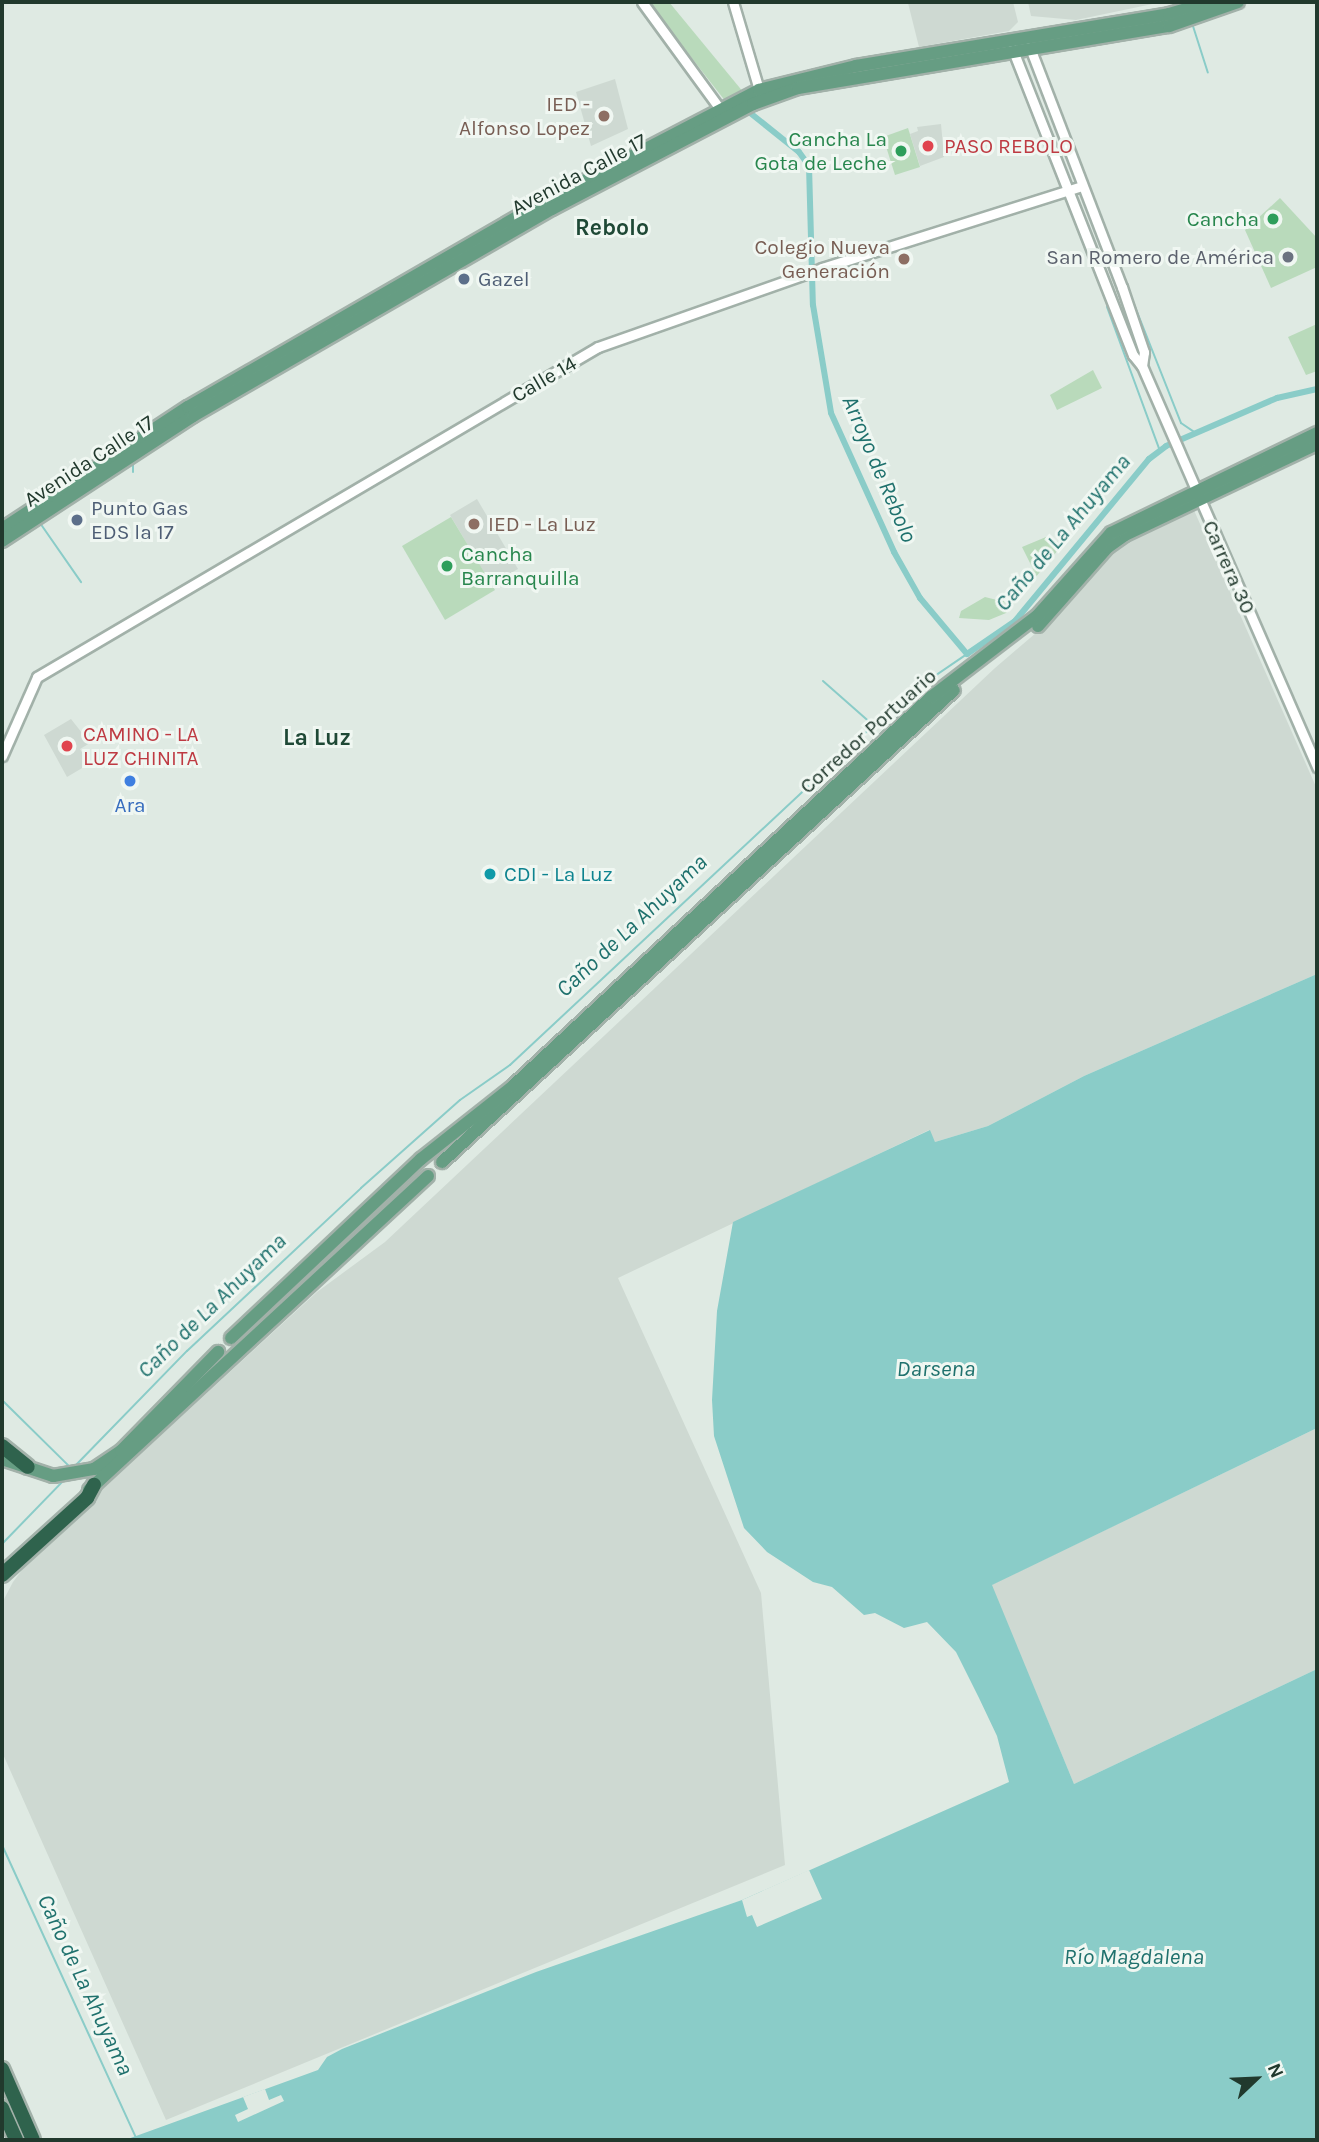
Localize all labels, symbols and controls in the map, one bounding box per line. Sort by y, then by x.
place label: IED - Alfonso Lopez [459,91,590,141]
marker: IED - Alfonso Lopez [596,108,612,124]
place label: Cancha La Gota de Leche [754,126,887,176]
street label: Avenida Calle 17 [507,128,651,220]
place label: PASO REBOLO [944,133,1073,159]
marker: PASO REBOLO [918,136,938,156]
marker: Cancha La Gota de Leche [893,143,909,159]
place label: Cancha [1187,206,1259,232]
marker: Cancha [1265,211,1281,227]
district label: Rebolo [575,214,649,242]
place label: Colegio Nueva Generación [754,234,890,284]
place label: San Romero de América [1046,244,1274,270]
marker: San Romero de América [1280,249,1296,265]
marker: Colegio Nueva Generación [896,251,912,267]
place label: Gazel [478,266,530,292]
marker: Gazel [456,271,472,287]
street label: Calle 14 [507,350,581,408]
water label: Arroyo de Rebolo [836,391,922,547]
street label: Avenida Calle 17 [19,410,159,512]
water label: Caño de La Ahuyama [989,449,1137,617]
place label: Punto Gas EDS la 17 [91,495,188,545]
place label: IED - La Luz [488,511,596,537]
marker: Punto Gas EDS la 17 [69,512,85,528]
marker: IED - La Luz [466,516,482,532]
street label: Carrera 30 [1197,516,1261,618]
place label: Cancha Barranquilla [461,541,580,591]
marker: Cancha Barranquilla [439,558,455,574]
street label: Corredor Portuario [795,663,941,799]
place label: CAMINO - LA LUZ CHINITA [83,721,199,771]
district label: La Luz [283,724,351,752]
marker: CAMINO - LA LUZ CHINITA [57,736,77,756]
marker: Ara [122,773,138,789]
place label: Ara [114,792,146,818]
water label: Caño de La Ahuyama [551,849,713,1003]
place label: CDI - La Luz [504,861,613,887]
marker: CDI - La Luz [482,866,498,882]
water label: Caño de La Ahuyama [132,1228,292,1384]
water label: Darsena [897,1355,975,1383]
water label: Caño de La Ahuyama [31,1890,139,2080]
water label: Río Magdalena [1064,1943,1204,1971]
north arrow [1221,2044,1291,2114]
text: N [1263,2060,1288,2081]

